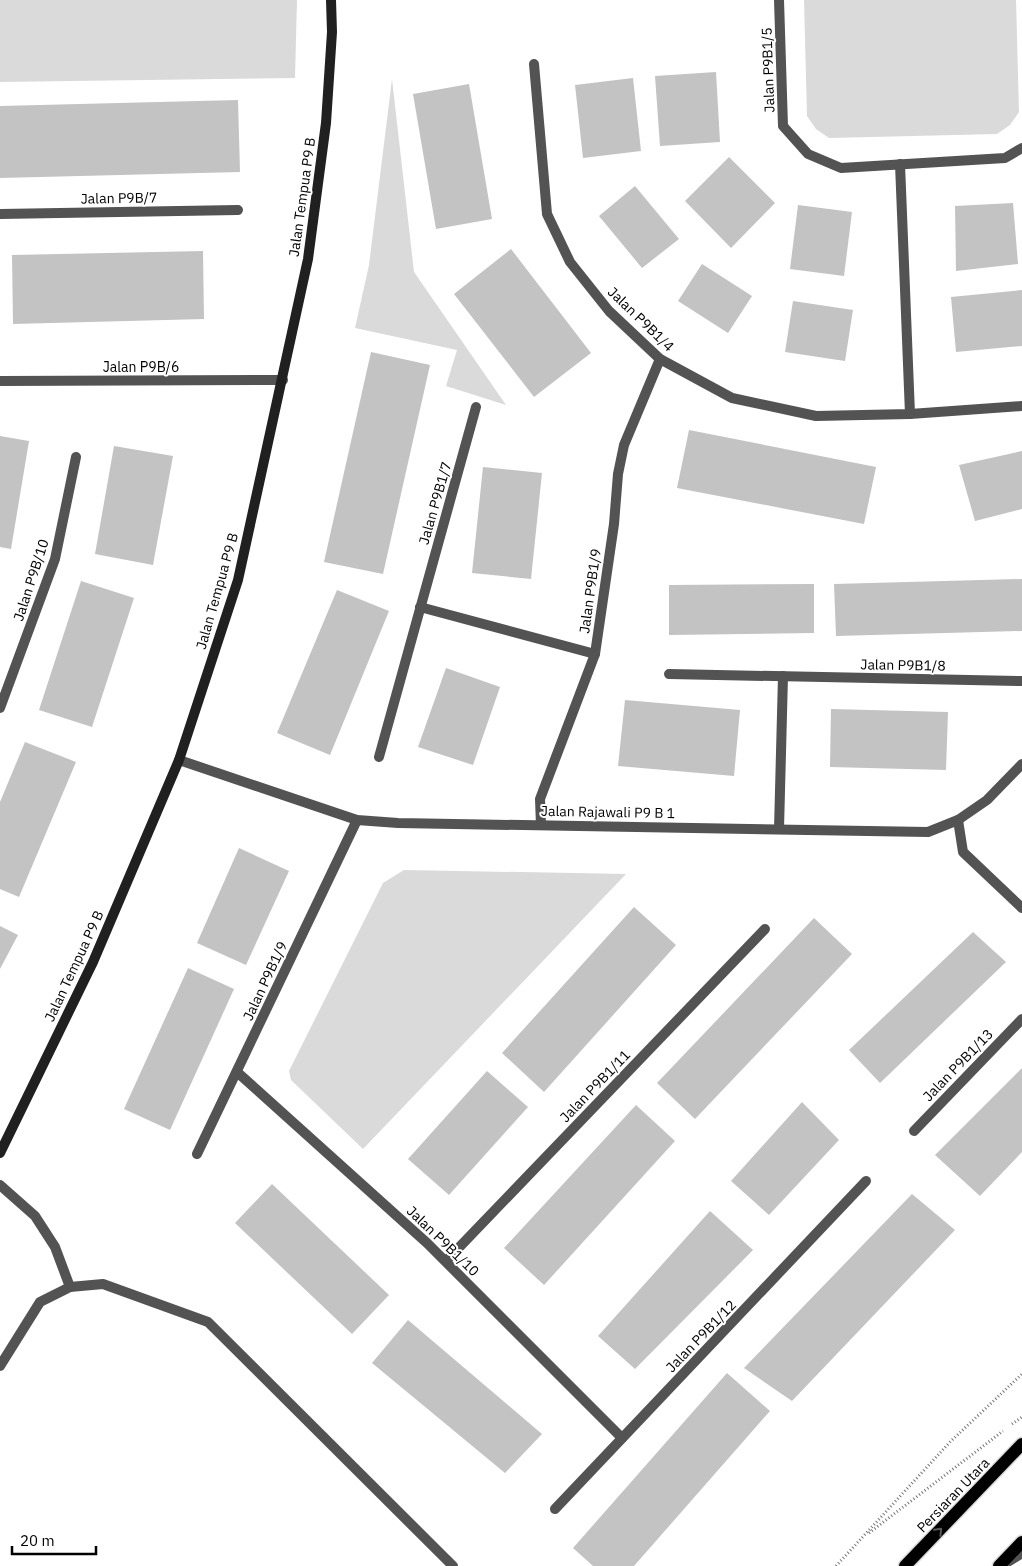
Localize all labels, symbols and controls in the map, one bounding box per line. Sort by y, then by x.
street label: Jalan P9B1/5 [758,27,778,113]
street label: Jalan Tempua P9 B [285,136,319,258]
street label: Jalan P9B/7 [80,188,158,208]
street label: Jalan P9B1/4 [604,283,678,355]
street label: Jalan P9B/6 [103,358,179,376]
street label: Jalan P9B1/7 [415,460,455,546]
street label: Jalan Tempua P9 B [192,531,242,651]
street label: Jalan P9B/10 [9,537,53,623]
street label: Jalan P9B1/9 [575,547,605,635]
street label: Jalan P9B1/8 [860,655,946,675]
street label: Jalan Rajawali P9 B 1 [541,802,675,822]
street label: Jalan Tempua P9 B [40,908,108,1024]
street label: Jalan P9B1/9 [239,939,291,1023]
street label: Jalan P9B1/13 [919,1025,997,1105]
street label: Jalan P9B1/11 [556,1046,634,1126]
street label: Jalan P9B1/10 [403,1202,483,1280]
street label: Jalan P9B1/12 [662,1296,740,1376]
street label: Persiaran Utara [913,1453,994,1536]
scale bar [12,1524,96,1556]
one-way arrow [933,1527,942,1536]
text: 20 m [20,1531,55,1550]

